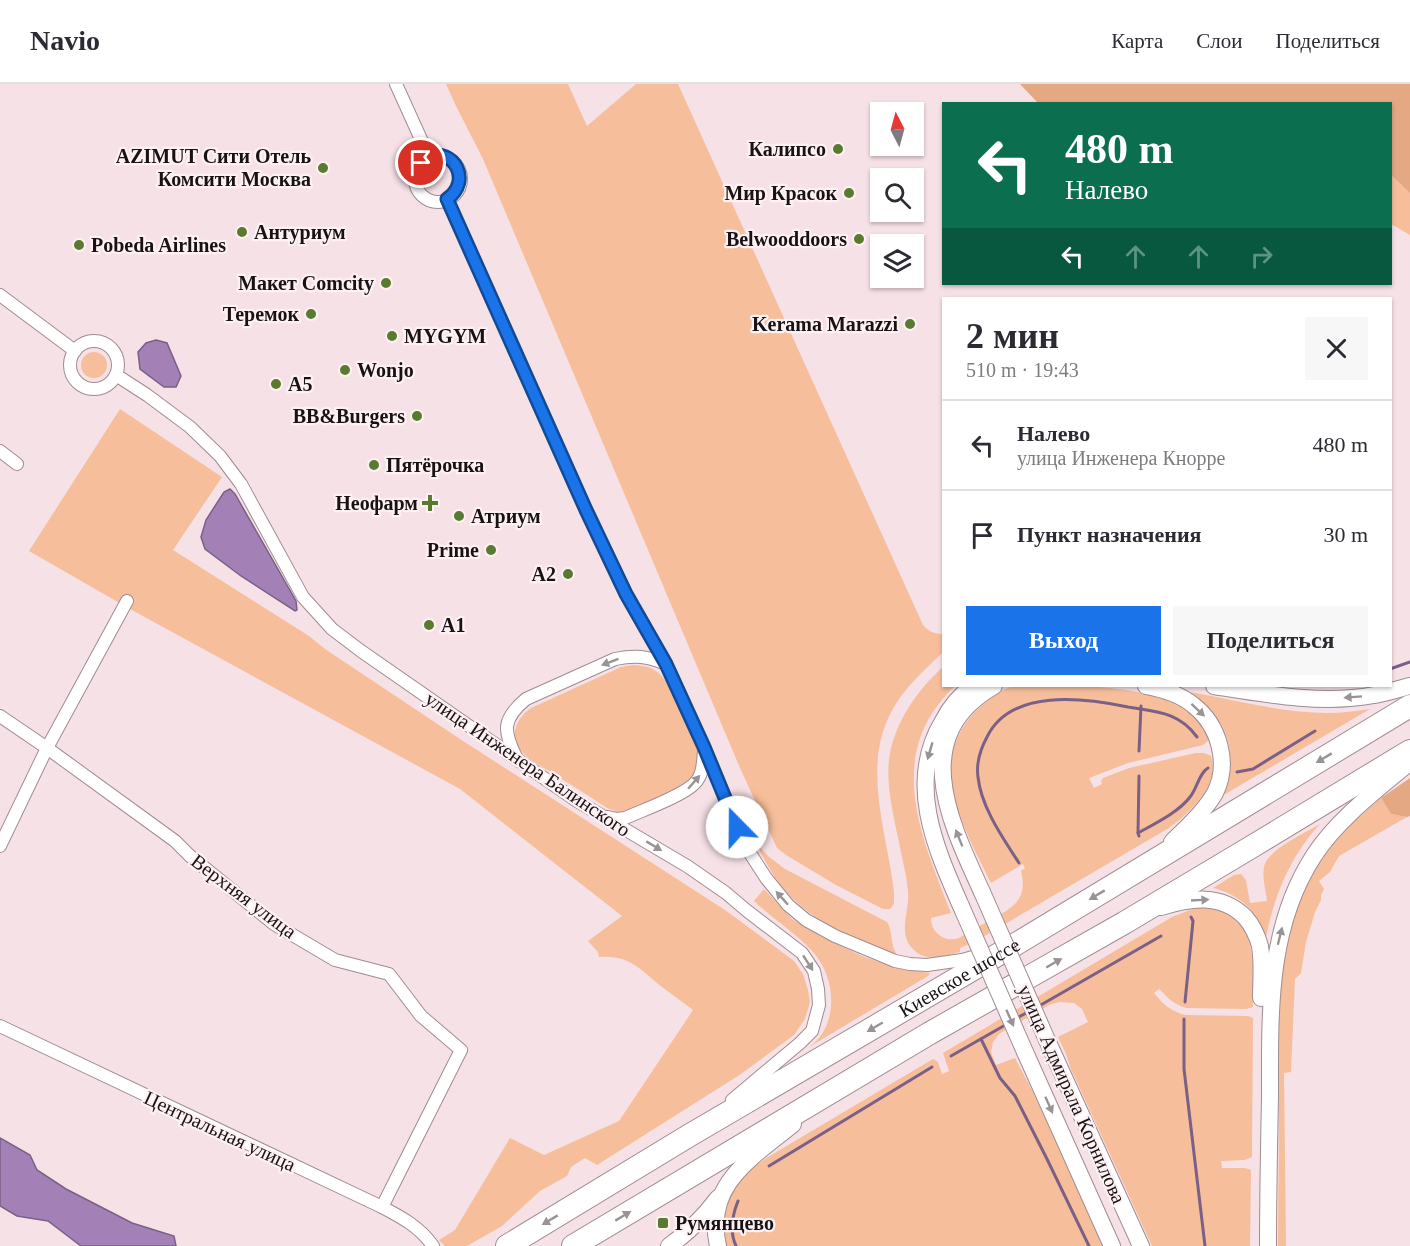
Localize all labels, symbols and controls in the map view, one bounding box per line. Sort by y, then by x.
text: Navio [30,25,100,56]
text: Карта [1111,29,1163,53]
text: Слои [1196,29,1242,53]
text: Поделиться [1275,29,1380,53]
north arrow [870,102,924,156]
map controls [870,102,924,288]
icon: left [966,126,1044,204]
text: 480 m [1065,126,1174,172]
pin [395,137,446,188]
place label: Калипсо [748,138,826,160]
marker: Калипсо [831,142,845,156]
place label: AZIMUT Сити Отель Комсити Москва [116,145,311,190]
icon: arrive [404,146,437,179]
marker: AZIMUT Сити Отель Комсити Москва [316,161,330,175]
button: search [870,168,924,222]
text: Налево [1065,175,1148,205]
place label: Мир Красок [724,182,837,205]
marker: Мир Красок [842,186,856,200]
place label: Антуриум [254,221,346,244]
marker: Антуриум [235,225,249,239]
place label: Belwooddoors [726,228,847,250]
marker: Belwooddoors [852,232,866,246]
place label: Pobeda Airlines [91,234,226,256]
button: layers [870,234,924,288]
marker: Pobeda Airlines [72,238,86,252]
icon: left [1056,240,1089,273]
icon: ahead [1119,240,1152,273]
icon: ahead [1182,240,1215,273]
icon: right [1245,240,1278,273]
place label: Макет Comcity [238,272,374,295]
marker: Макет Comcity [379,276,393,290]
place label: Теремок [223,303,299,326]
marker: Теремок [304,307,318,321]
place label: Kerama Marazzi [752,313,898,335]
text: 2 мин [966,316,1059,356]
marker: Kerama Marazzi [903,317,917,331]
button: close [1305,317,1368,380]
place label: MYGYM [404,325,486,347]
marker: MYGYM [385,329,399,343]
place label: Wonjo [357,359,414,382]
text: 510 m · 19:43 [966,359,1079,381]
marker: Wonjo [338,363,352,377]
place label: А5 [288,373,312,395]
marker: А5 [269,377,283,391]
place label: BB&Burgers [293,405,405,428]
marker: BB&Burgers [410,409,424,423]
text: Налево [1017,421,1090,446]
icon: left [966,429,999,462]
text: 480 m [1312,432,1368,457]
text: улица Инженера Кнорре [1017,447,1225,469]
place label: Пятёрочка [386,454,484,477]
marker: Пятёрочка [367,458,381,472]
place label: Неофарм [335,492,418,515]
marker: Неофарм [423,496,437,510]
place label: Атриум [471,505,541,528]
marker: Атриум [452,509,466,523]
icon: arrive [966,519,999,552]
text: Пункт назначения [1017,522,1202,547]
text: 30 m [1323,522,1368,547]
place label: Prime [427,539,479,561]
marker: Prime [484,543,498,557]
place label: А2 [532,563,556,585]
marker: А2 [561,567,575,581]
button: Выход [966,606,1161,675]
button: Поделиться [1173,606,1368,675]
place label: А1 [441,614,465,636]
marker: А1 [422,618,436,632]
one-way arrow [600,657,618,667]
street label: улица Инженера Балинского [421,687,635,842]
one-way arrow [1343,692,1362,702]
one-way arrow [1191,703,1206,717]
one-way arrow [925,742,934,760]
one-way arrow [1316,753,1332,764]
one-way arrow [687,774,700,790]
position arrow [705,795,769,859]
one-way arrow [954,829,963,847]
one-way arrow [646,841,662,852]
street label: Верхняя улица [187,849,301,943]
one-way arrow [775,890,789,905]
one-way arrow [1089,890,1105,901]
one-way arrow [1190,896,1209,905]
one-way arrow [1275,927,1285,945]
street label: Киевское шоссе [895,933,1024,1021]
one-way arrow [803,955,814,971]
one-way arrow [1046,958,1063,968]
street label: улица Адмирала Корнилова [1013,981,1130,1207]
one-way arrow [1005,1009,1015,1027]
one-way arrow [866,1022,883,1032]
street label: Центральная улица [140,1086,299,1177]
one-way arrow [1045,1097,1054,1114]
one-way arrow [615,1211,631,1222]
place label: Румянцево [675,1212,774,1235]
one-way arrow [542,1214,558,1225]
marker: Румянцево [656,1216,670,1230]

